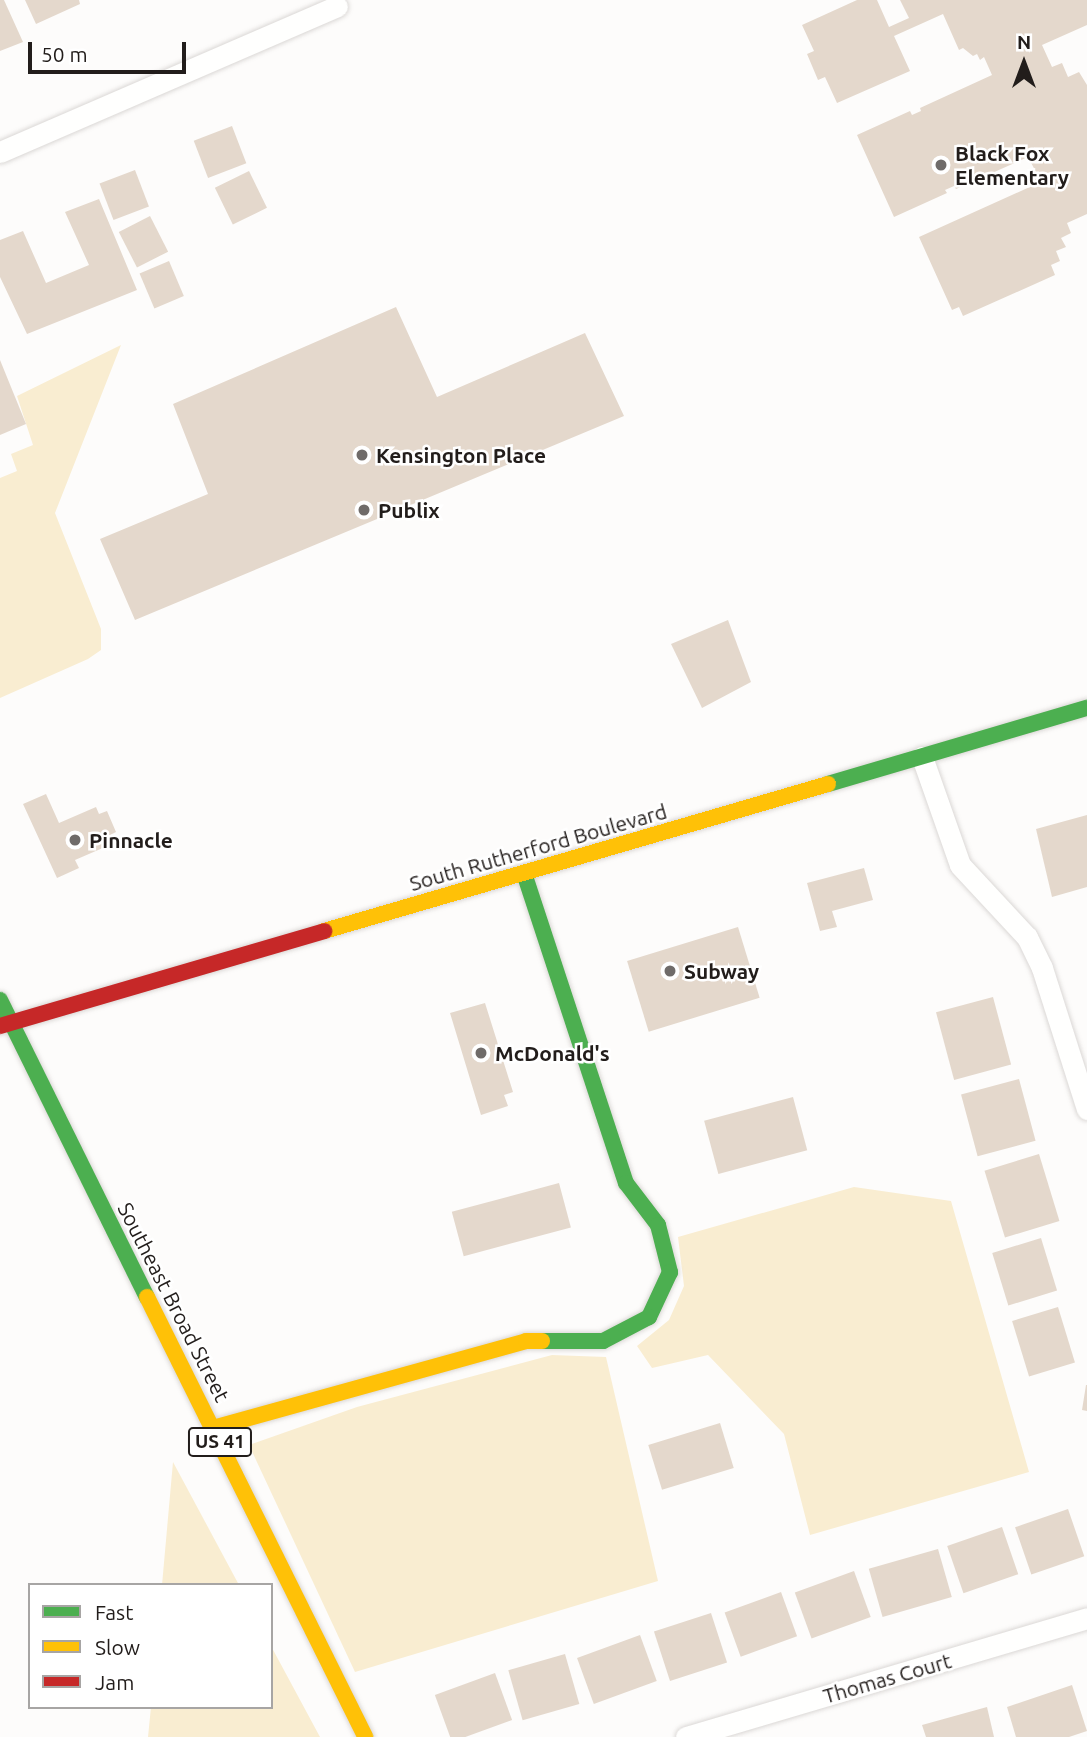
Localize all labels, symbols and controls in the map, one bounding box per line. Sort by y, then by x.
scale bar [32,28,189,72]
north arrow [989,28,1059,98]
text: N [1017,31,1031,53]
text: 50 m [41,42,88,66]
place label: Black Fox Elementary [955,140,1069,190]
marker: Black Fox Elementary [933,157,949,173]
place label: Kensington Place [376,442,546,468]
marker: Kensington Place [354,447,370,463]
place label: Publix [378,497,440,523]
marker: Publix [356,502,372,518]
street label: South Rutherford Boulevard [406,798,670,896]
place label: Pinnacle [89,827,173,853]
marker: Pinnacle [67,832,83,848]
place label: Subway [684,958,759,984]
marker: Subway [662,963,678,979]
place label: McDonald's [495,1040,610,1066]
marker: McDonald's [473,1045,489,1061]
street label: Southeast Broad Street [113,1198,235,1406]
road number: US 41 [187,1426,253,1458]
legend [28,1583,273,1709]
text: Fast [95,1600,133,1624]
text: Slow [95,1635,140,1659]
street label: Thomas Court [820,1648,954,1708]
text: Jam [95,1670,134,1694]

